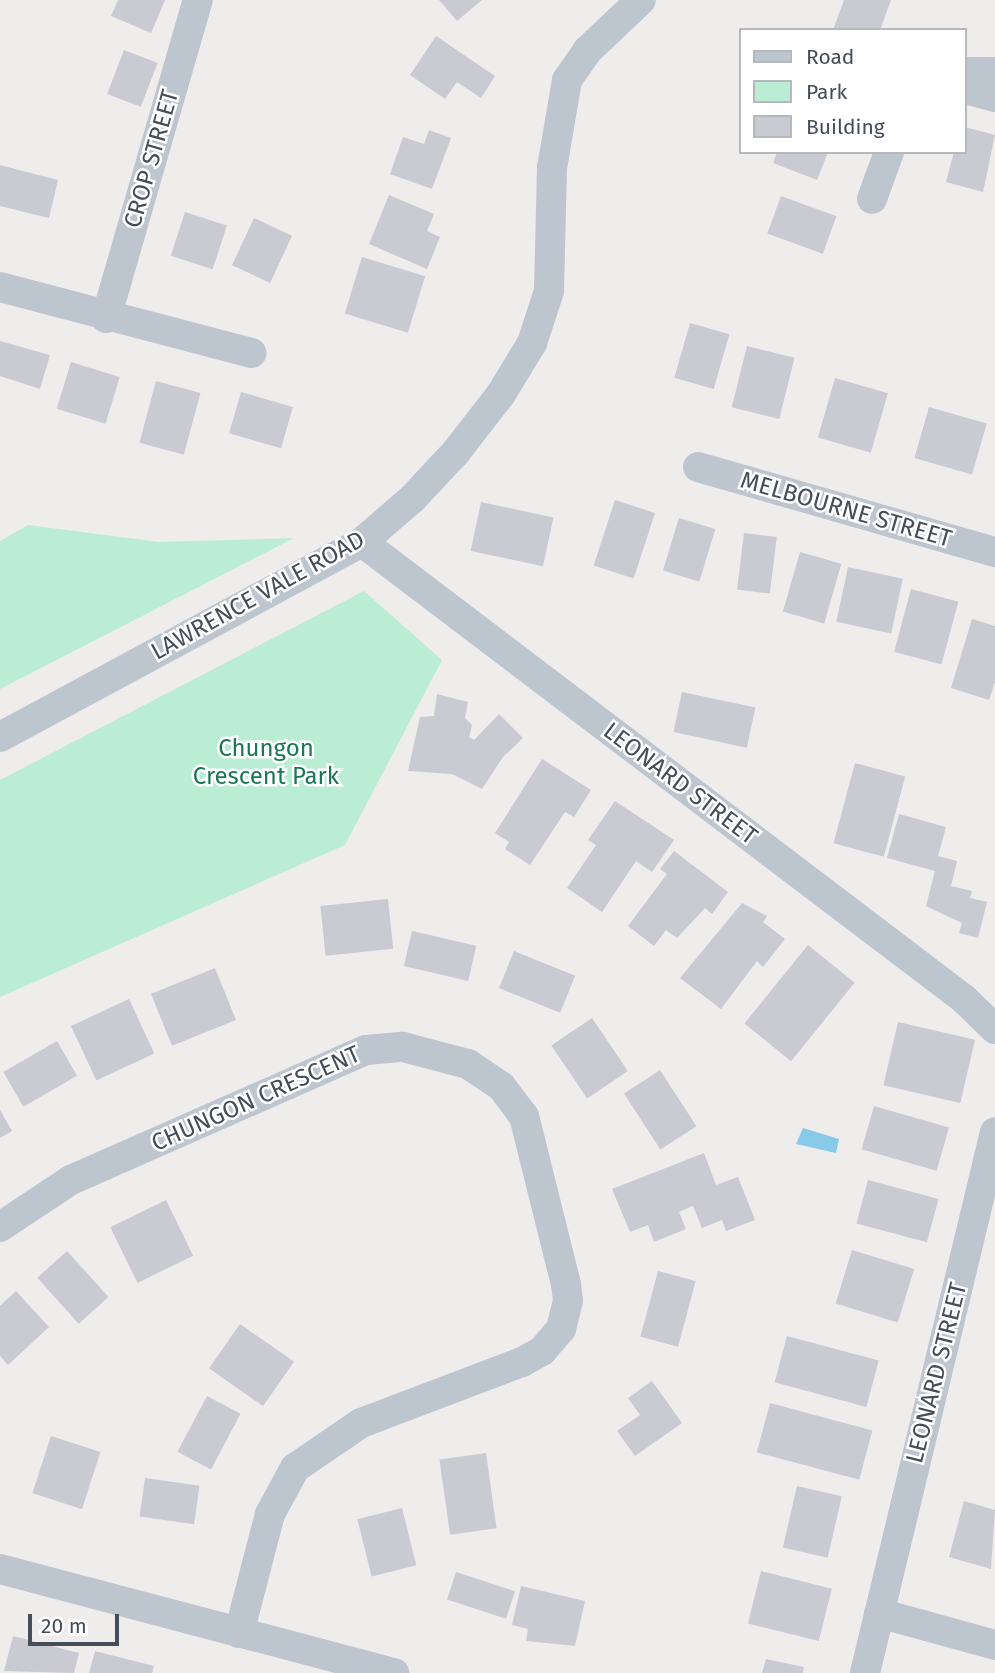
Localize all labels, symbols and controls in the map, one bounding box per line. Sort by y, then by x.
legend [740,28,967,154]
text: Road [806,44,854,70]
text: Park [806,79,847,105]
street label: CROP STREET [119,87,185,231]
text: Building [806,114,885,140]
street label: MELBOURNE STREET [737,466,955,554]
street label: LAWRENCE VALE ROAD [146,525,370,667]
street label: LEONARD STREET [597,717,763,851]
park label: Chungon Crescent Park [193,735,339,791]
street label: CHUNGON CRESCENT [147,1040,365,1158]
street label: LEONARD STREET [901,1280,973,1466]
scale bar [32,1600,122,1644]
text: 20 m [41,1613,87,1639]

